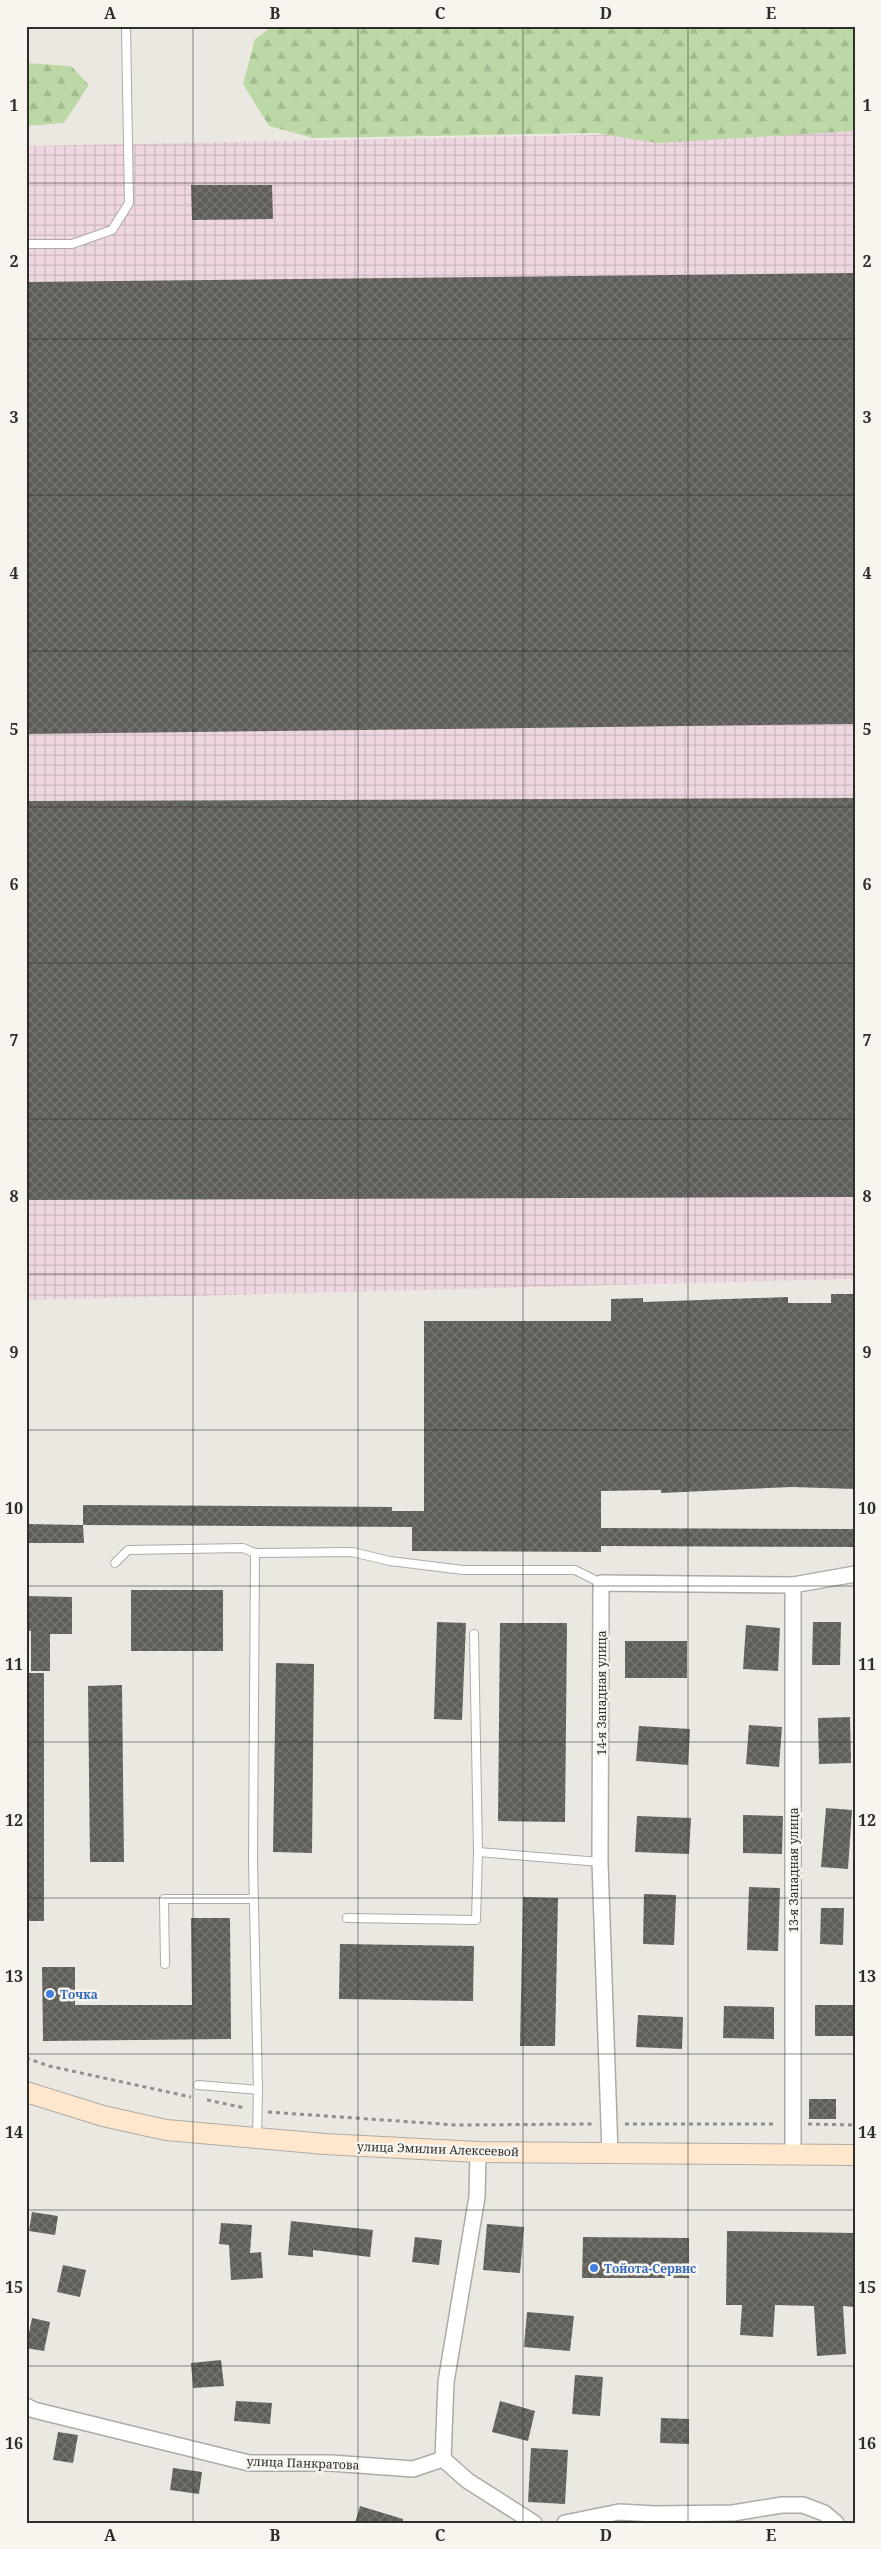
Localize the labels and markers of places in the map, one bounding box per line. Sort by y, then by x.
place label: Точка [60,1986,98,2003]
marker: Точка [44,1988,56,2000]
place label: Тойота-Сервис [604,2260,696,2277]
marker: Тойота-Сервис [588,2262,600,2274]

